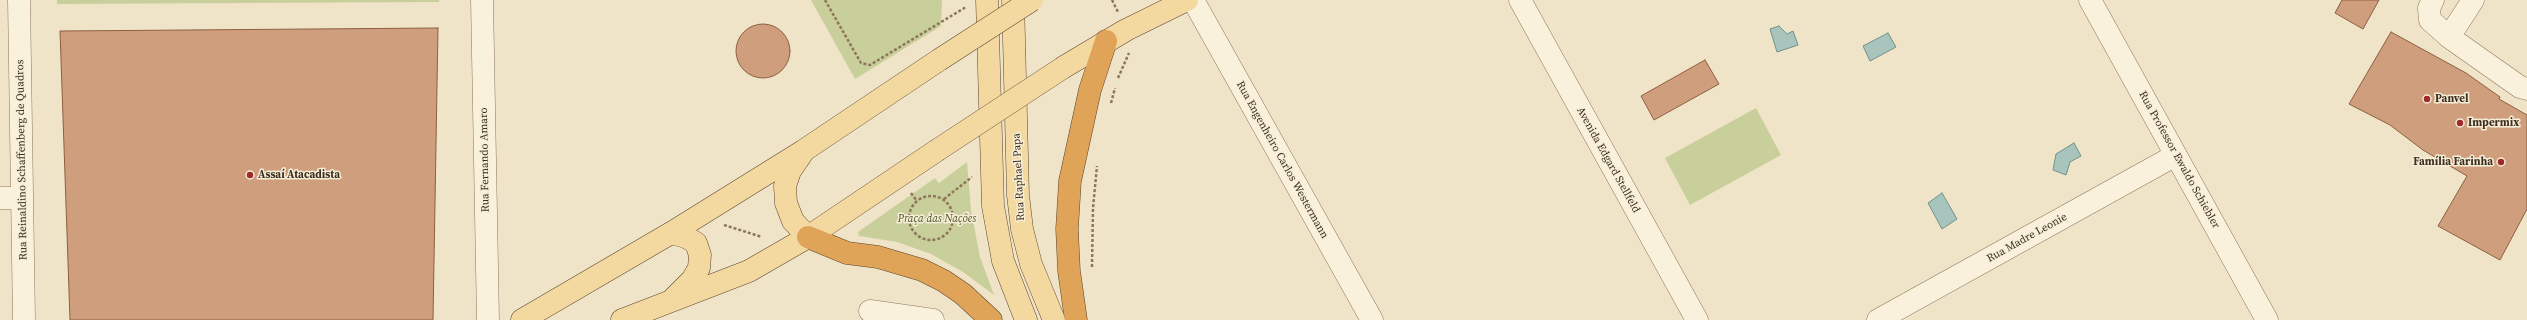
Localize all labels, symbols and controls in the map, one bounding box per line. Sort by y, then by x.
street label: Rua Reinaldino Schaffenberg de Quadros [14,59,30,261]
street label: Rua Engenheiro Carlos Westermann [1233,79,1331,241]
street label: Rua Professor Ewaldo Schiebler [2136,89,2222,231]
place label: Panvel [2435,92,2468,106]
marker: Panvel [2422,94,2432,104]
street label: Avenida Edgard Stellfeld [1573,105,1643,215]
street label: Rua Fernando Amaro [477,107,493,213]
place label: Impermix [2468,116,2519,130]
marker: Impermix [2455,118,2465,128]
street label: Rua Raphael Papa [1010,133,1028,221]
place label: Família Farinha [2413,155,2493,169]
marker: Família Farinha [2496,157,2506,167]
place label: Assaí Atacadista [258,168,340,182]
marker: Assaí Atacadista [245,170,255,180]
street label: Rua Madre Leonie [1985,211,2069,265]
park label: Praça das Nações [898,212,976,226]

